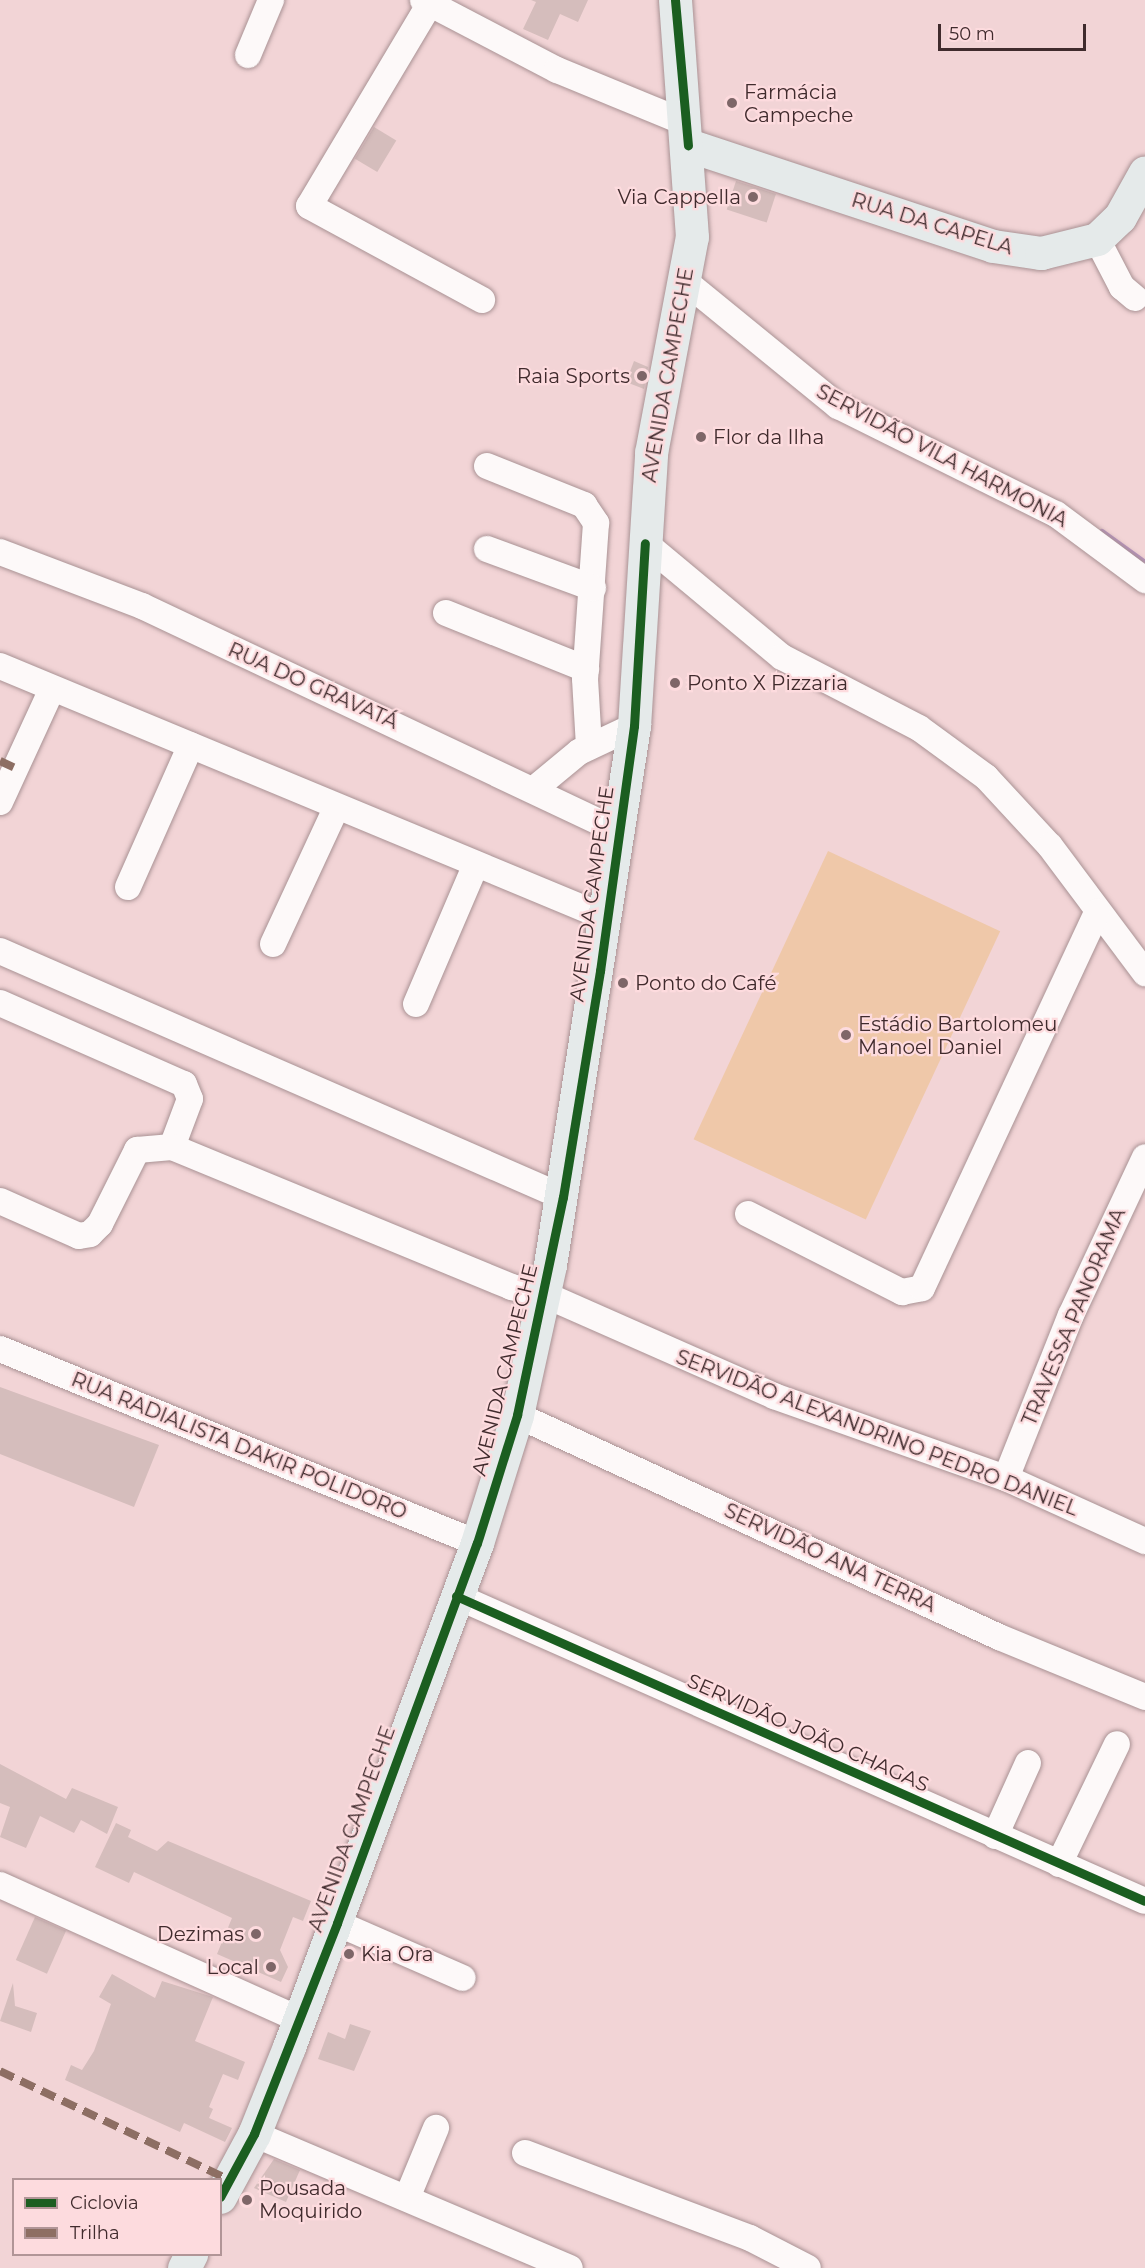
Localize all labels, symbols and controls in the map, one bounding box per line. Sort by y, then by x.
scale bar [941,12,1090,50]
text: 50 m [949,23,995,45]
place label: Farmácia Campeche [744,80,853,127]
marker: Farmácia Campeche [725,96,739,110]
place label: Via Cappella [617,185,741,209]
street label: RUA DA CAPELA [848,188,1016,260]
marker: Via Cappella [746,190,760,204]
street label: AVENIDA CAMPECHE [637,266,699,484]
place label: Raia Sports [517,364,630,388]
marker: Raia Sports [635,369,649,383]
street label: SERVIDÃO VILA HARMONIA [812,379,1072,533]
place label: Flor da Ilha [713,425,824,449]
marker: Flor da Ilha [694,430,708,444]
street label: RUA DO GRAVATÁ [224,638,402,734]
place label: Ponto X Pizzaria [687,671,848,695]
marker: Ponto X Pizzaria [668,676,682,690]
street label: AVENIDA CAMPECHE [565,785,619,1003]
place label: Ponto do Café [635,971,777,995]
marker: Ponto do Café [616,976,630,990]
place label: Estádio Bartolomeu Manoel Daniel [858,1012,1057,1059]
marker: Estádio Bartolomeu Manoel Daniel [839,1028,853,1042]
street label: TRAVESSA PANORAMA [1017,1205,1131,1429]
street label: AVENIDA CAMPECHE [467,1262,543,1478]
street label: SERVIDÃO ALEXANDRINO PEDRO DANIEL [673,1345,1081,1521]
street label: RUA RADIALISTA DAKIR POLIDORO [68,1368,410,1524]
street label: SERVIDÃO ANA TERRA [720,1498,940,1618]
street label: SERVIDÃO JOÃO CHAGAS [684,1669,932,1797]
street label: AVENIDA CAMPECHE [304,1723,400,1935]
place label: Dezimas [157,1922,244,1946]
marker: Dezimas [249,1927,263,1941]
place label: Kia Ora [361,1942,433,1966]
marker: Kia Ora [342,1947,356,1961]
place label: Local [206,1955,259,1979]
marker: Local [264,1960,278,1974]
place label: Pousada Moquirido [259,2176,362,2223]
legend [12,2178,222,2256]
text: Ciclovia [70,2192,139,2214]
marker: Pousada Moquirido [240,2193,254,2207]
text: Trilha [70,2222,120,2244]

